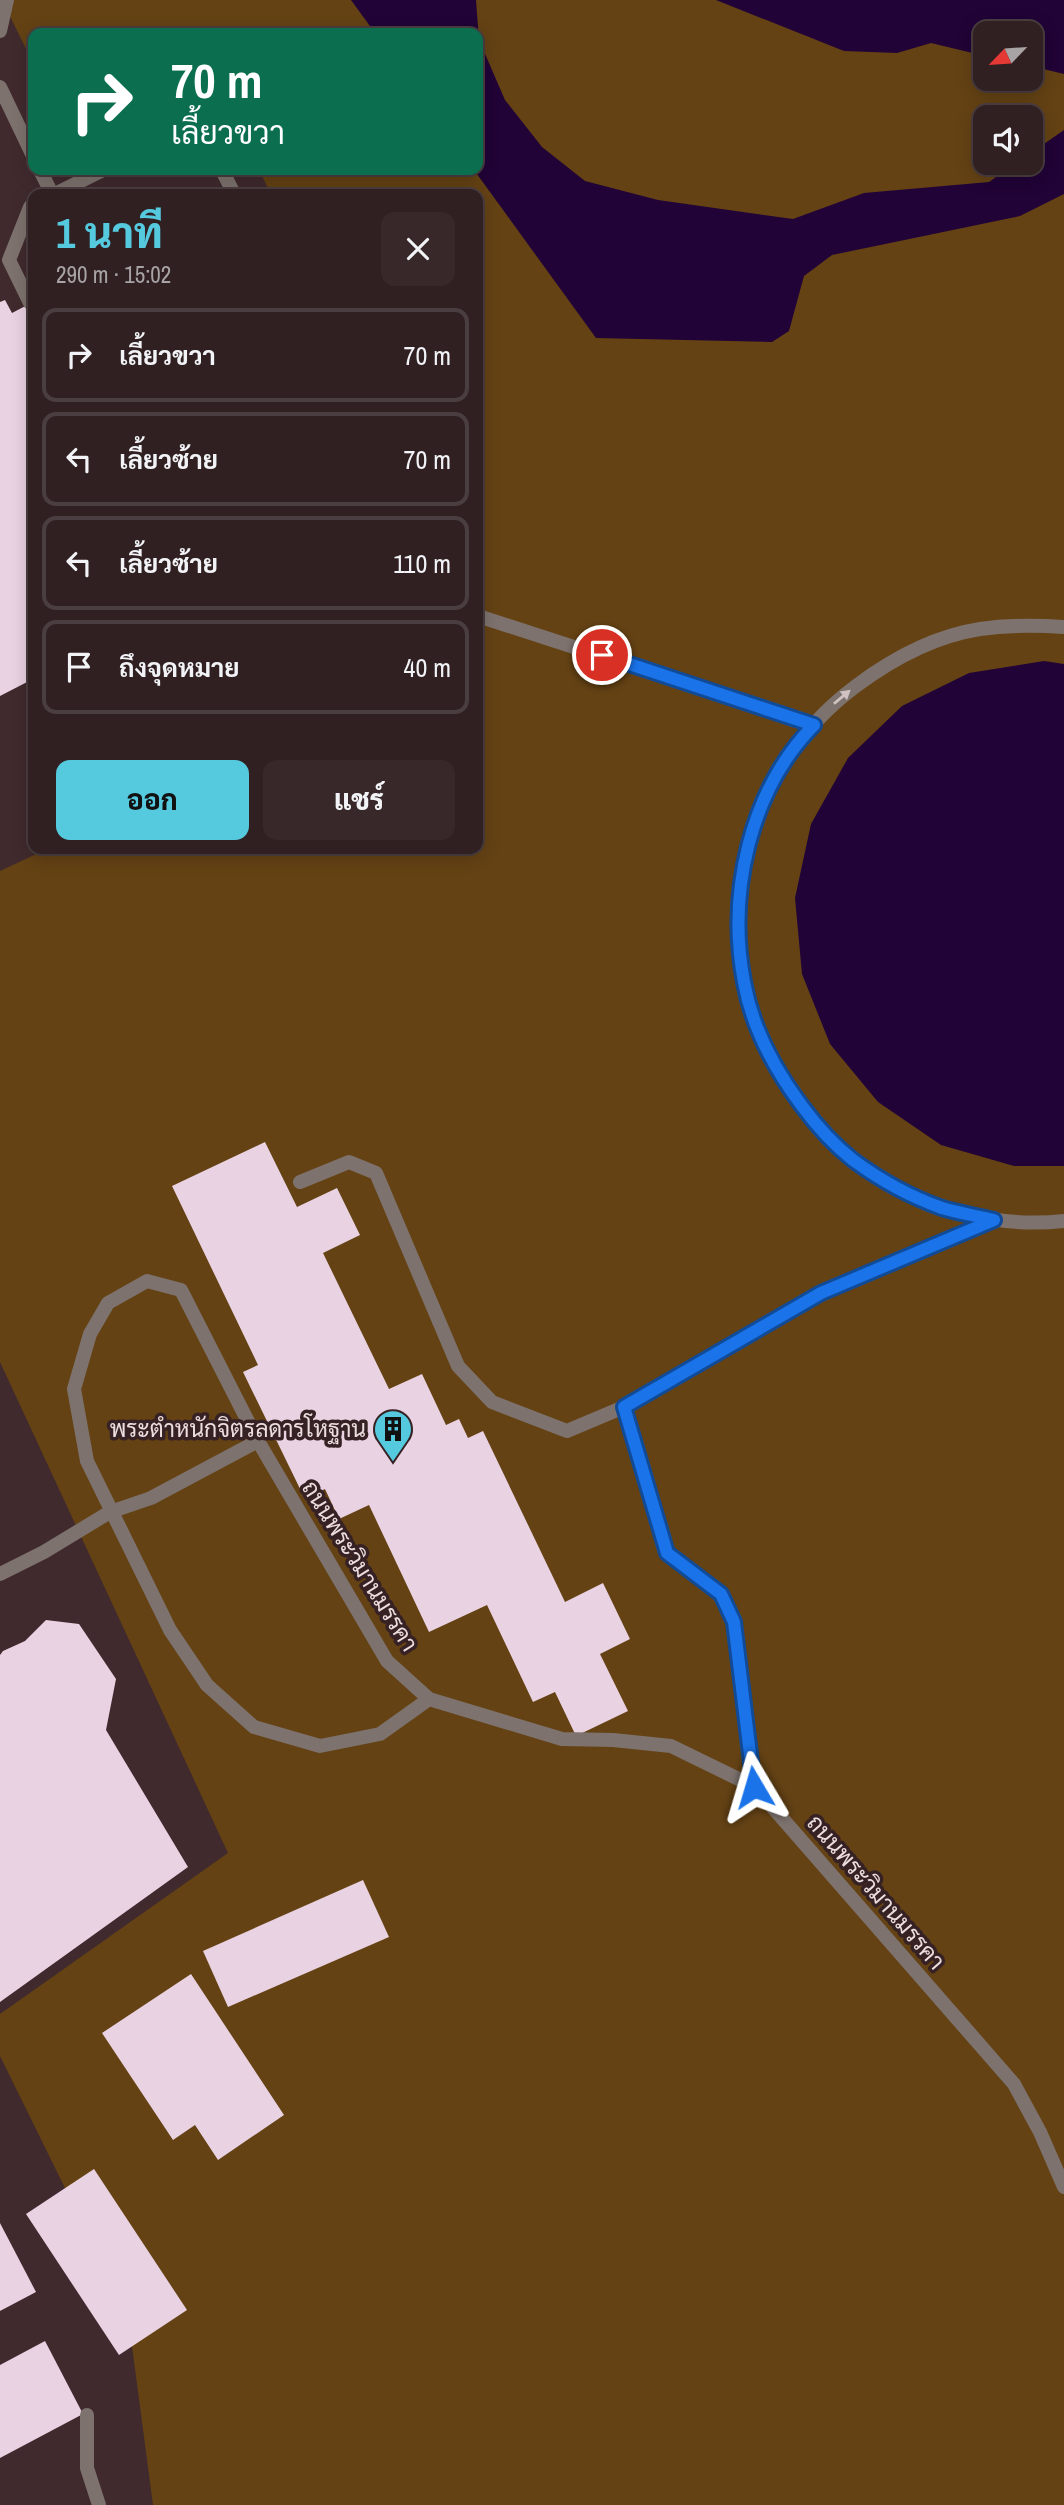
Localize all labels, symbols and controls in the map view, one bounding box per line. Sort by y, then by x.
north arrow [973,21,1043,91]
map controls [973,21,1043,175]
text: 70 m [171,47,263,113]
icon: right [56,56,147,147]
button: sound [973,105,1043,175]
text: เลี้ยวขวา [171,111,285,154]
text: 1 นาที [56,205,163,261]
button: close [381,212,455,286]
text: 290 m · 15:02 [56,259,171,290]
icon: right [60,336,98,374]
text: เลี้ยวขวา [119,338,216,373]
text: 70 m [404,338,451,373]
icon: left [60,440,98,478]
text: เลี้ยวซ้าย [119,442,218,477]
text: 70 m [404,442,451,477]
icon: left [60,544,98,582]
text: เลี้ยวซ้าย [119,546,218,581]
text: 110 m [393,546,451,581]
pin [572,625,632,685]
icon: arrive [583,636,621,674]
icon: arrive [60,648,98,686]
text: ถึงจุดหมาย [119,650,240,685]
text: 40 m [404,650,451,685]
one-way arrow [833,690,850,705]
button: ออก [56,760,249,840]
button: แชร์ [263,760,455,840]
building icon: พระตำหนักจิตรลดารโหฐาน [372,1408,414,1463]
place label: พระตำหนักจิตรลดารโหฐาน [110,1413,366,1445]
street label: ถนนพระวิมานมรรคา [295,1475,425,1657]
position arrow [717,1750,791,1824]
street label: ถนนพระวิมานมรรคา [800,1808,952,1976]

